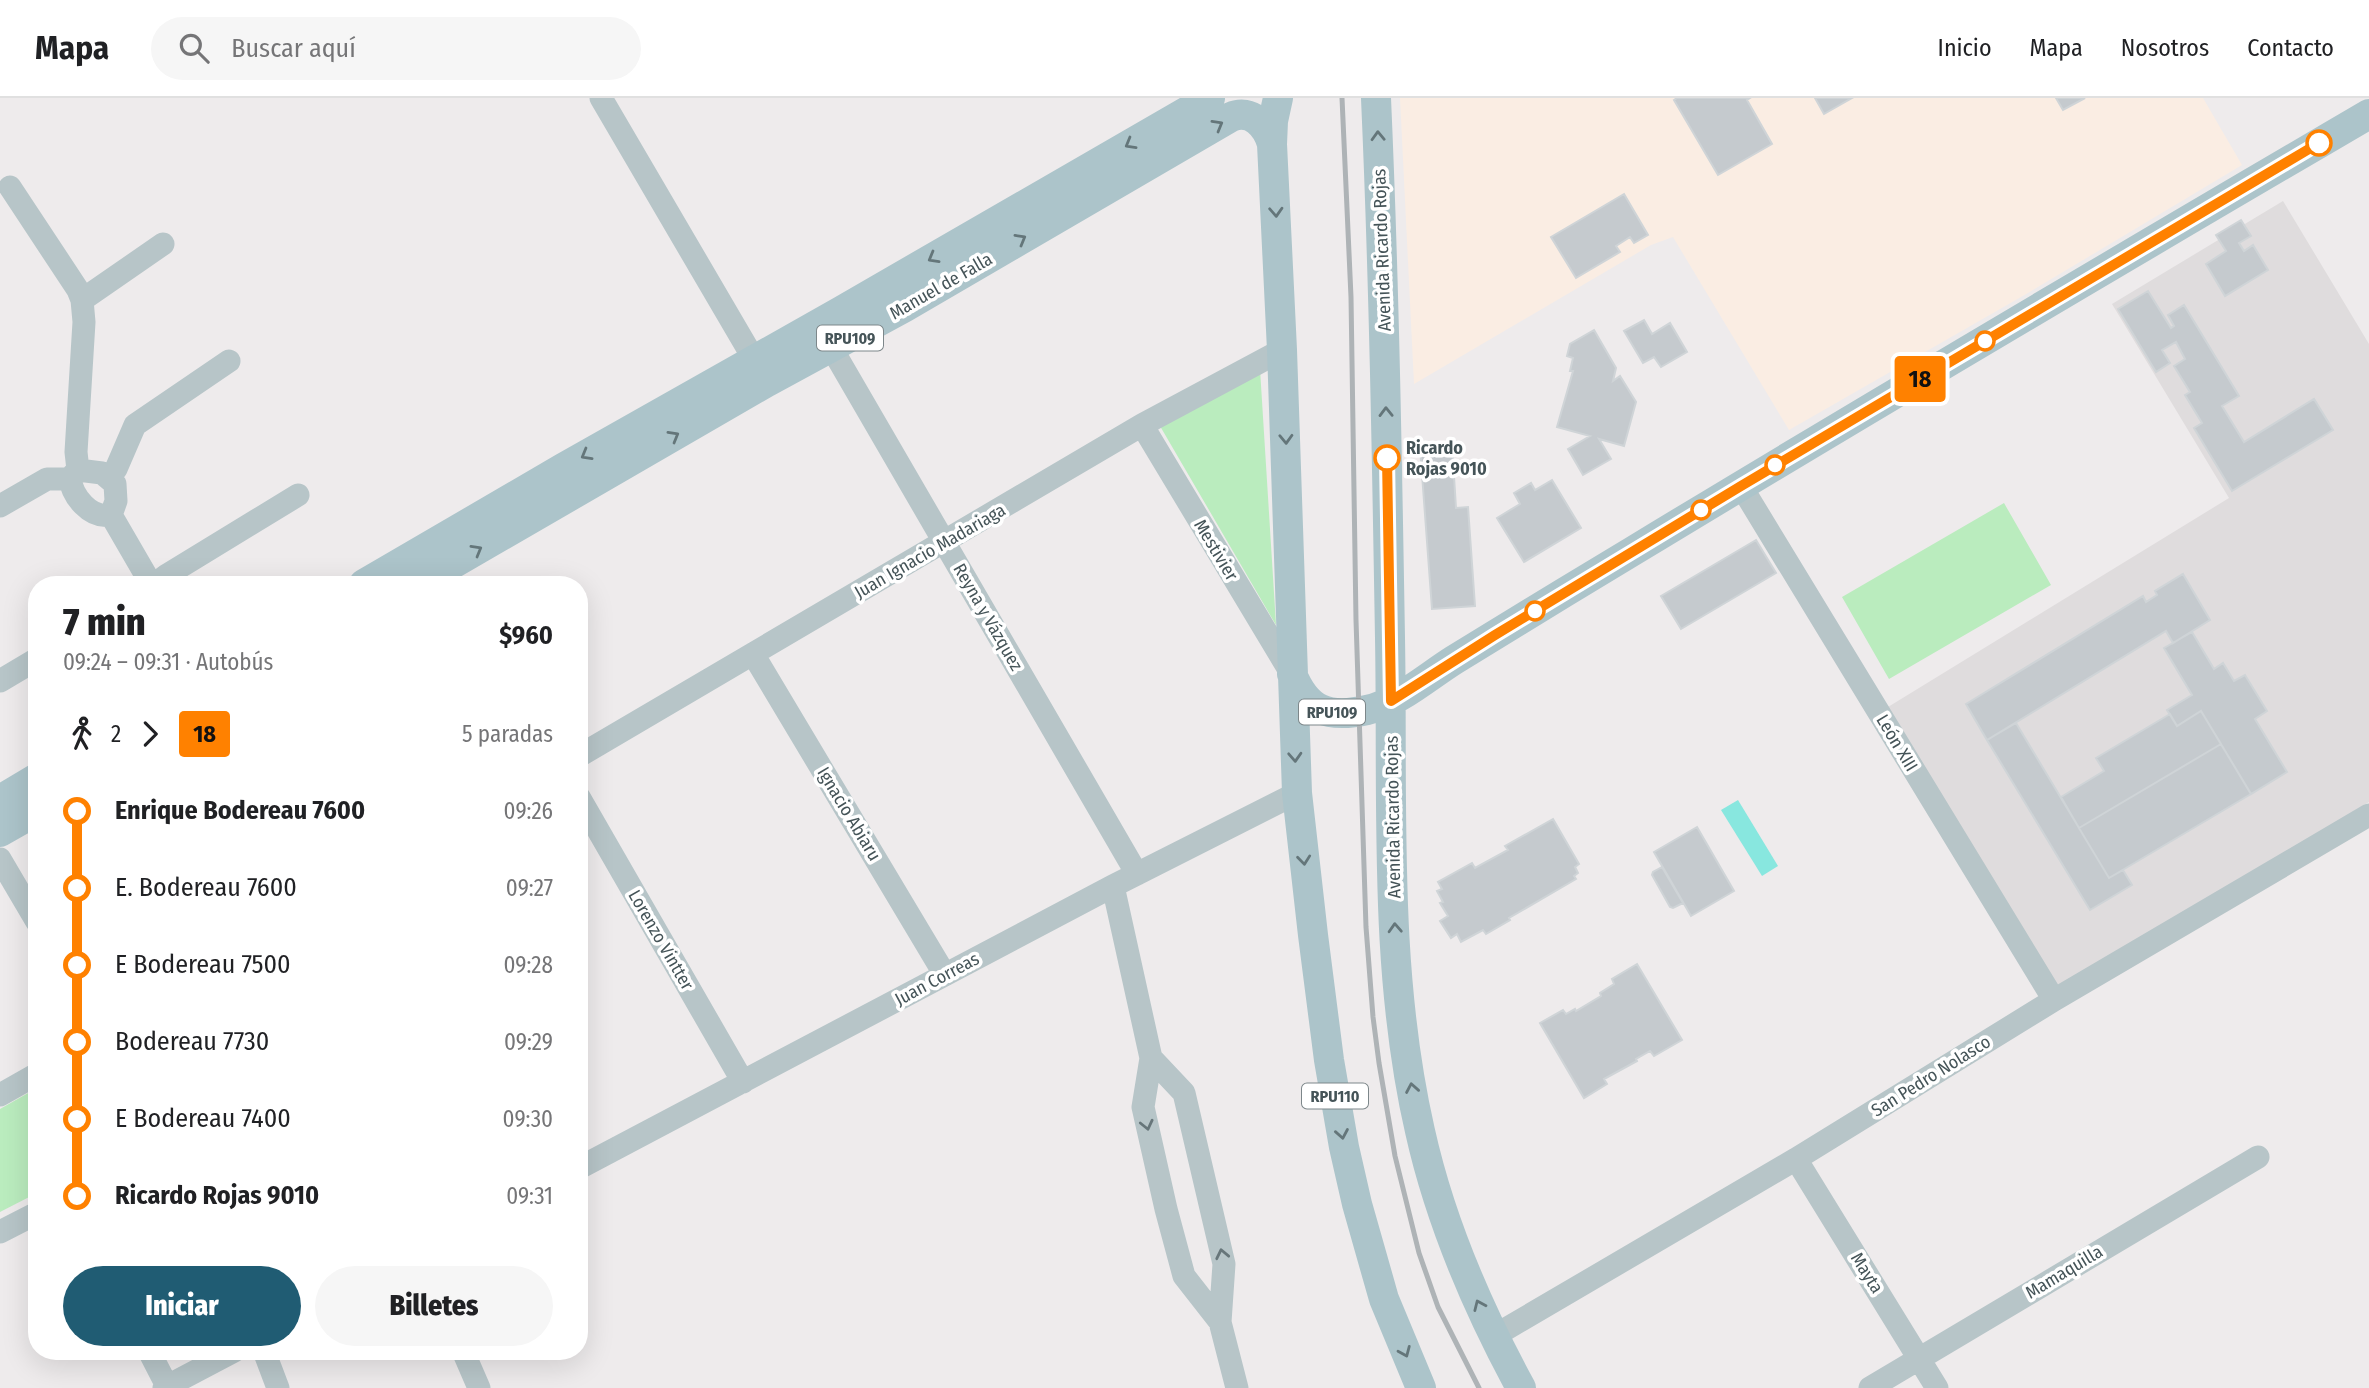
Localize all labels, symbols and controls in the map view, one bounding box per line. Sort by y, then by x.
search box [151,17,641,80]
text: Mapa [35,28,109,68]
icon: search [175,29,213,67]
text: Buscar aquí [231,33,356,64]
text: Inicio [1938,34,1992,62]
text: Mapa [2030,34,2083,62]
text: Nosotros [2121,34,2209,62]
text: Contacto [2247,34,2334,62]
one-way arrow [1210,120,1223,133]
one-way arrow [1370,130,1385,141]
unlabelled marker [2306,130,2332,156]
one-way arrow [1124,136,1137,149]
street label: Avenida Ricardo Rojas [1368,168,1396,332]
one-way arrow [1268,207,1283,218]
one-way arrow [1013,234,1026,247]
street label: Manuel de Falla [886,248,996,324]
one-way arrow [928,250,940,263]
road number: RPU109 [817,326,883,350]
unlabelled marker [1975,331,1995,351]
line badge: 18 [1888,356,1952,402]
text: 18 [1909,365,1931,393]
one-way arrow [1378,407,1394,417]
one-way arrow [666,431,679,444]
one-way arrow [1278,434,1293,445]
place label: Ricardo Rojas 9010 [1406,437,1487,480]
marker: Ricardo Rojas 9010 [1374,445,1400,471]
one-way arrow [580,447,593,460]
unlabelled marker [1765,455,1785,475]
street label: Juan Ignacio Madariaga [851,499,1010,603]
unlabelled marker [1691,500,1711,520]
street label: Mestivier [1189,515,1243,585]
one-way arrow [469,545,482,558]
street label: Reyna y Vázquez [948,559,1028,675]
text: 7 min [63,599,146,645]
unlabelled marker [1525,601,1545,621]
text: $960 [499,620,553,651]
text: 09:24 – 09:31 · Autobús [63,648,273,676]
road number: RPU109 [1299,699,1365,724]
street label: León XIII [1871,711,1923,775]
icon: walk [63,715,101,753]
icon: forward [131,715,169,753]
text: 2 [111,720,121,748]
text: 18 [193,720,216,748]
text: 5 paradas [462,720,553,748]
street label: Avenida Ricardo Rojas [1381,735,1405,899]
one-way arrow [1288,752,1303,763]
street label: Ignacio Abiaru [812,763,886,865]
text: Enrique Bodereau 7600 [115,795,365,826]
text: 09:26 [504,797,553,825]
one-way arrow [1297,855,1312,866]
text: E. Bodereau 7600 [115,872,297,903]
text: 09:27 [506,874,553,902]
street label: Lorenzo Vintter [624,886,699,995]
one-way arrow [1388,922,1403,933]
street label: Juan Correas [891,947,983,1010]
text: E Bodereau 7500 [115,949,291,980]
text: 09:28 [504,951,553,979]
text: Bodereau 7730 [115,1026,269,1057]
text: 09:29 [504,1028,553,1056]
street label: San Pedro Nolasco [1867,1030,1995,1122]
one-way arrow [1405,1082,1420,1094]
road number: RPU110 [1302,1084,1368,1108]
text: E Bodereau 7400 [115,1103,291,1134]
text: 09:30 [503,1105,553,1133]
one-way arrow [1139,1119,1153,1131]
one-way arrow [1334,1128,1349,1140]
text: Ricardo Rojas 9010 [115,1180,319,1211]
text: 09:31 [506,1182,553,1210]
street label: Mamaquilla [2021,1240,2107,1304]
one-way arrow [1215,1248,1230,1260]
street label: Mayta [1846,1249,1888,1298]
button: Iniciar [63,1266,301,1346]
button: Billetes [315,1266,553,1346]
one-way arrow [1473,1300,1487,1312]
one-way arrow [1397,1346,1411,1358]

